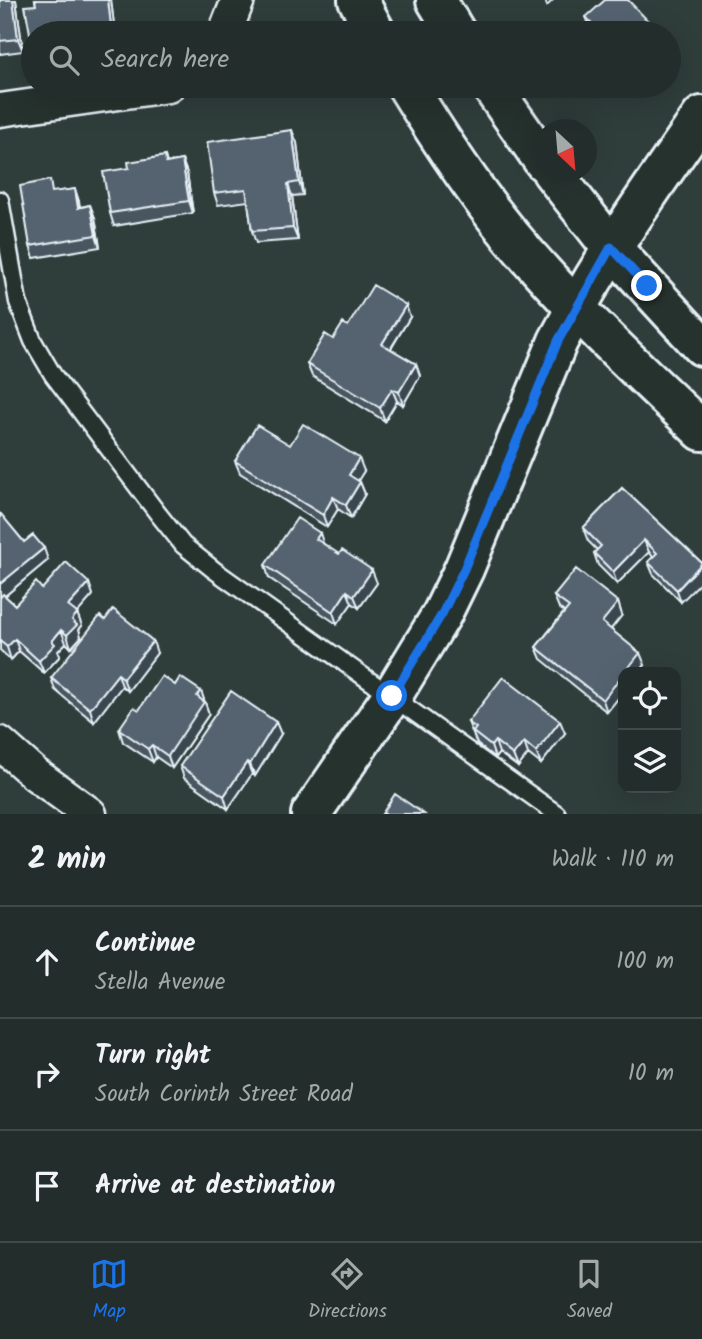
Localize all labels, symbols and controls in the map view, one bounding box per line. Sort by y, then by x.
search box [21,21,681,98]
text: Search here [101,39,229,81]
icon: search [45,41,83,79]
north arrow [534,119,597,182]
route end [631,270,662,301]
map controls [618,667,681,793]
button: locate [618,667,681,730]
route start [376,680,407,711]
button: layers [618,730,681,793]
text: 2 min [28,836,106,884]
text: Walk · 110 m [551,842,674,878]
text: Continue [95,923,196,965]
icon: ahead [28,943,66,981]
text: 100 m [616,944,674,980]
text: Stella Avenue [95,965,225,1001]
text: Turn right [95,1035,211,1077]
icon: right [28,1055,66,1093]
text: 10 m [628,1056,674,1092]
text: South Corinth Street Road [95,1077,353,1113]
text: Arrive at destination [95,1165,335,1207]
icon: arrive [28,1167,66,1205]
tab: Map [90,1255,128,1327]
tab: Directions [308,1255,387,1327]
tab: Saved [567,1255,612,1327]

